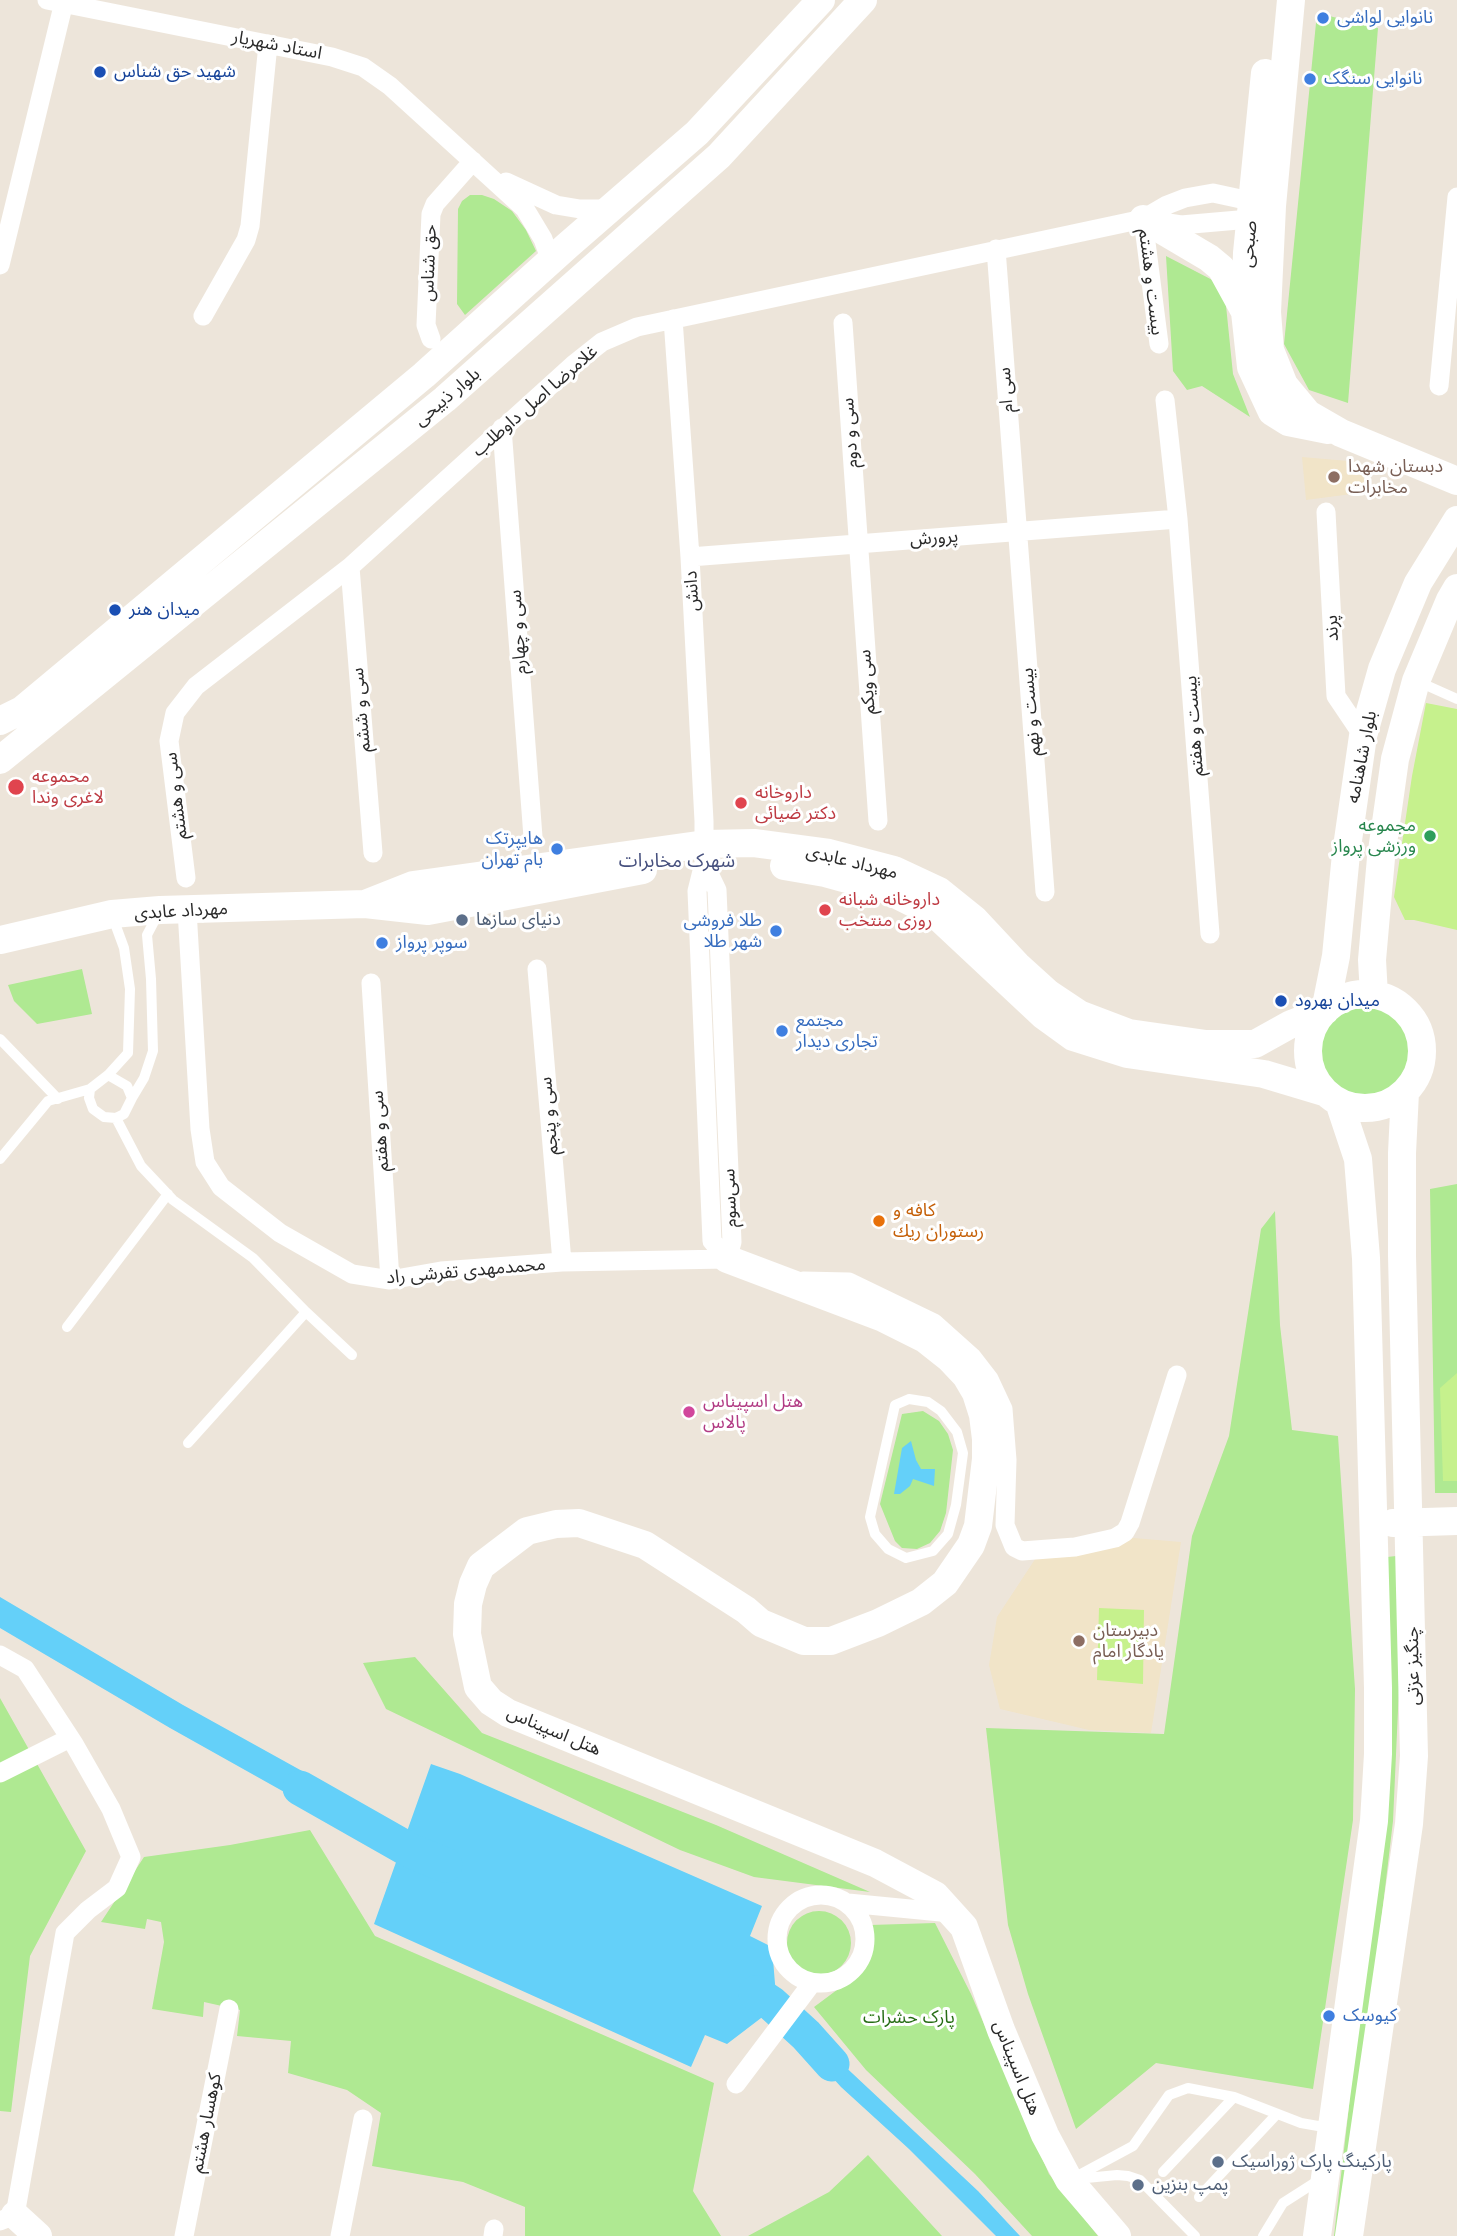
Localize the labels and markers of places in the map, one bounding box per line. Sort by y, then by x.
place label: نانوایی لواشی [1337,7,1433,29]
marker: نانوایی لواشی [1315,10,1331,26]
place label: شهید حق شناس [114,61,236,83]
marker: شهید حق شناس [92,64,108,80]
place label: نانوایی سنگک [1324,68,1422,90]
marker: نانوایی سنگک [1302,71,1318,87]
place label: دبستان شهدا مخابرات [1348,456,1443,498]
marker: دبستان شهدا مخابرات [1326,469,1342,485]
place label: میدان هنر [129,599,200,621]
marker: میدان هنر [107,602,123,618]
place label: محموعه لاغری وندا [32,766,104,808]
marker: محموعه لاغری وندا [6,777,26,797]
place label: داروخانه دکتر ضیائی [755,782,836,824]
marker: داروخانه دکتر ضیائی [733,795,749,811]
place label: مجموعه ورزشی پرواز [1332,815,1416,858]
place label: هایپرتک بام تهران [481,828,543,870]
marker: مجموعه ورزشی پرواز [1422,828,1438,844]
marker: هایپرتک بام تهران [549,841,565,857]
place label: داروخانه شبانه روزی منتخب [839,889,940,932]
marker: داروخانه شبانه روزی منتخب [817,902,833,918]
place label: دنیای سازها [476,909,561,931]
place label: طلا فروشی شهر طلا [684,910,762,953]
marker: دنیای سازها [454,912,470,928]
marker: طلا فروشی شهر طلا [768,923,784,939]
place label: سوپر پرواز [396,932,467,954]
marker: سوپر پرواز [374,935,390,951]
place label: میدان بهرود [1295,990,1380,1012]
marker: میدان بهرود [1273,993,1289,1009]
place label: مجتمع تجاری دیدار [796,1010,878,1052]
marker: مجتمع تجاری دیدار [774,1023,790,1039]
place label: كافه و رستوران ريك [893,1200,984,1242]
marker: كافه و رستوران ريك [871,1213,887,1229]
place label: هتل اسپیناس پالاس [703,1391,803,1434]
marker: هتل اسپیناس پالاس [681,1404,697,1420]
place label: دبیرستان یادگار امام [1093,1620,1164,1662]
marker: دبیرستان یادگار امام [1071,1633,1087,1649]
place label: کیوسک [1343,2005,1397,2027]
marker: کیوسک [1321,2008,1337,2024]
place label: پارکینگ پارک ژوراسیک [1232,2151,1392,2173]
marker: پارکینگ پارک ژوراسیک [1210,2154,1226,2170]
place label: پمپ بنزین [1152,2174,1228,2196]
marker: پمپ بنزین [1130,2177,1146,2193]

